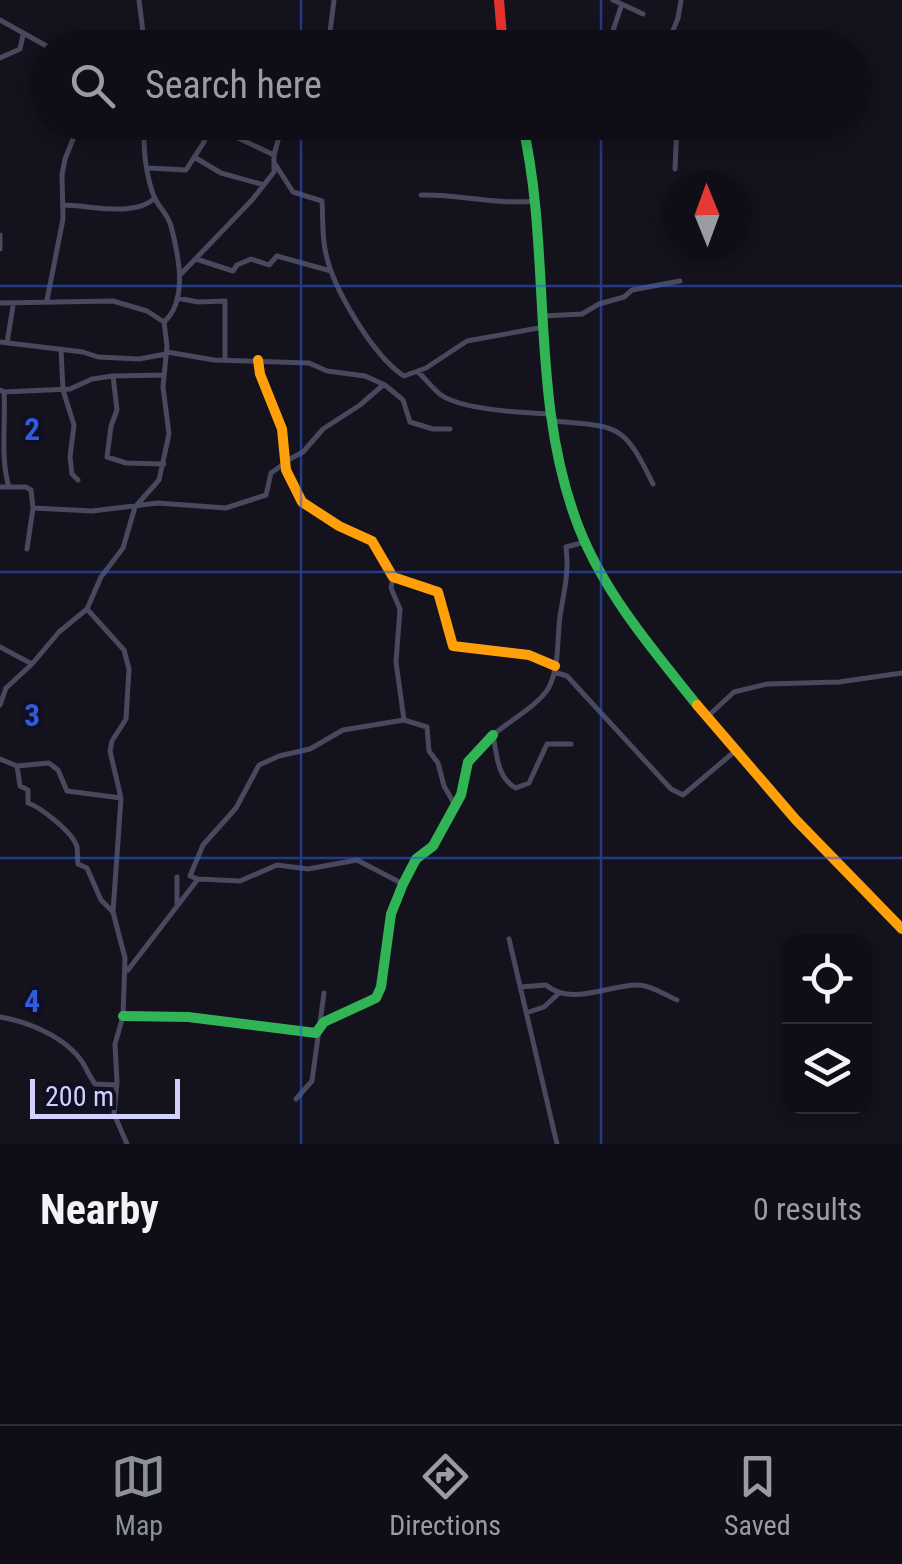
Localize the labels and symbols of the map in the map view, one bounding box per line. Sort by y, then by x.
north arrow [662,170,752,260]
text: 2 [24,410,40,448]
text: 3 [24,696,40,734]
text: 4 [24,982,40,1020]
scale bar [30,1074,180,1118]

